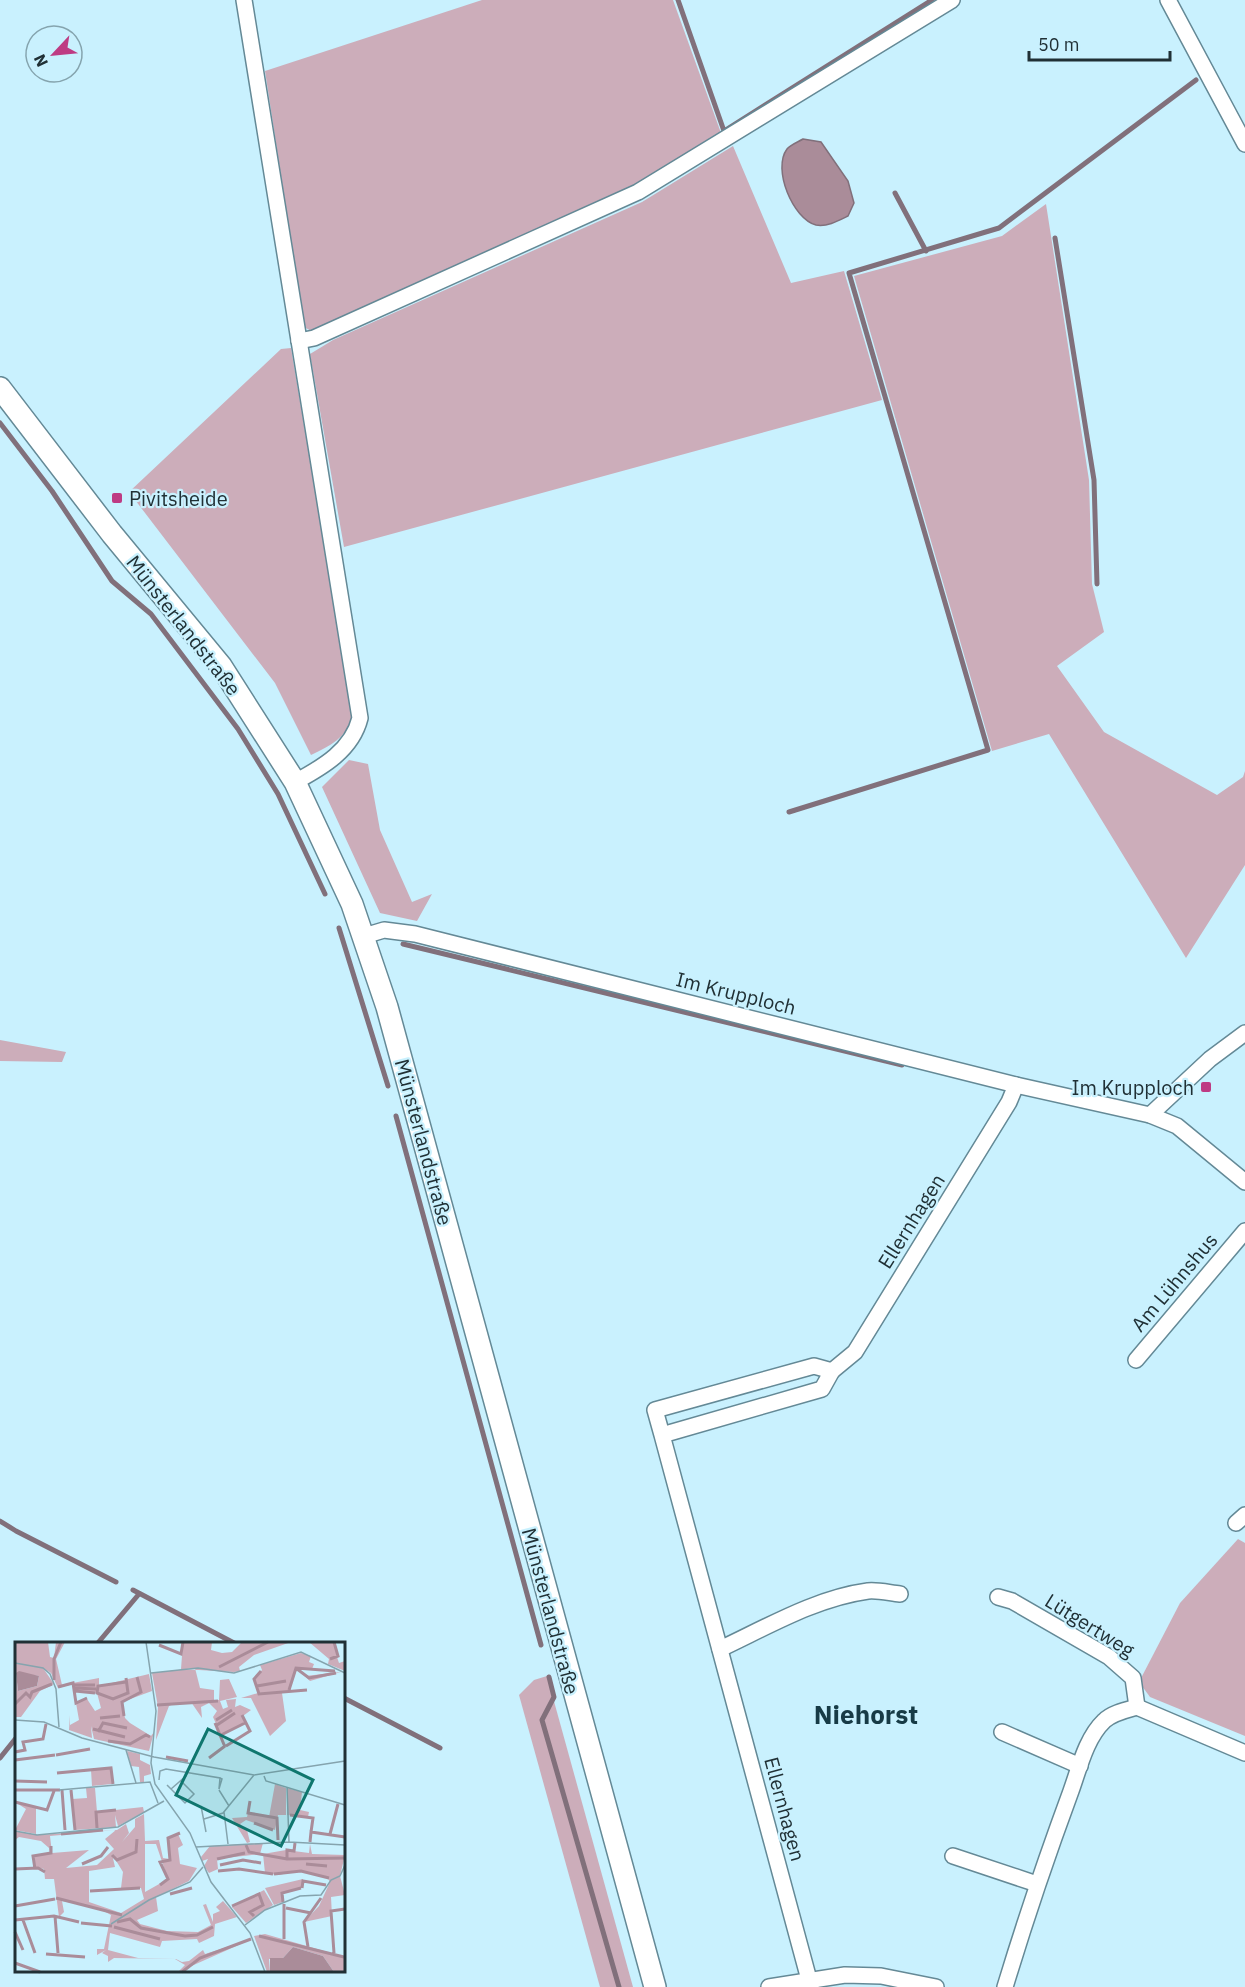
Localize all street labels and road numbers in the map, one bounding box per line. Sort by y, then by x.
street label: Münsterlandstraße [121,549,247,701]
street label: Im Krupploch [673,965,799,1021]
street label: Münsterlandstraße [389,1056,459,1228]
street label: Ellernhagen [871,1168,951,1274]
street label: Am Lühnshus [1125,1227,1223,1337]
street label: Münsterlandstraße [516,1525,586,1697]
street label: Lütgertweg [1040,1587,1140,1663]
street label: Ellernhagen [758,1754,812,1864]

